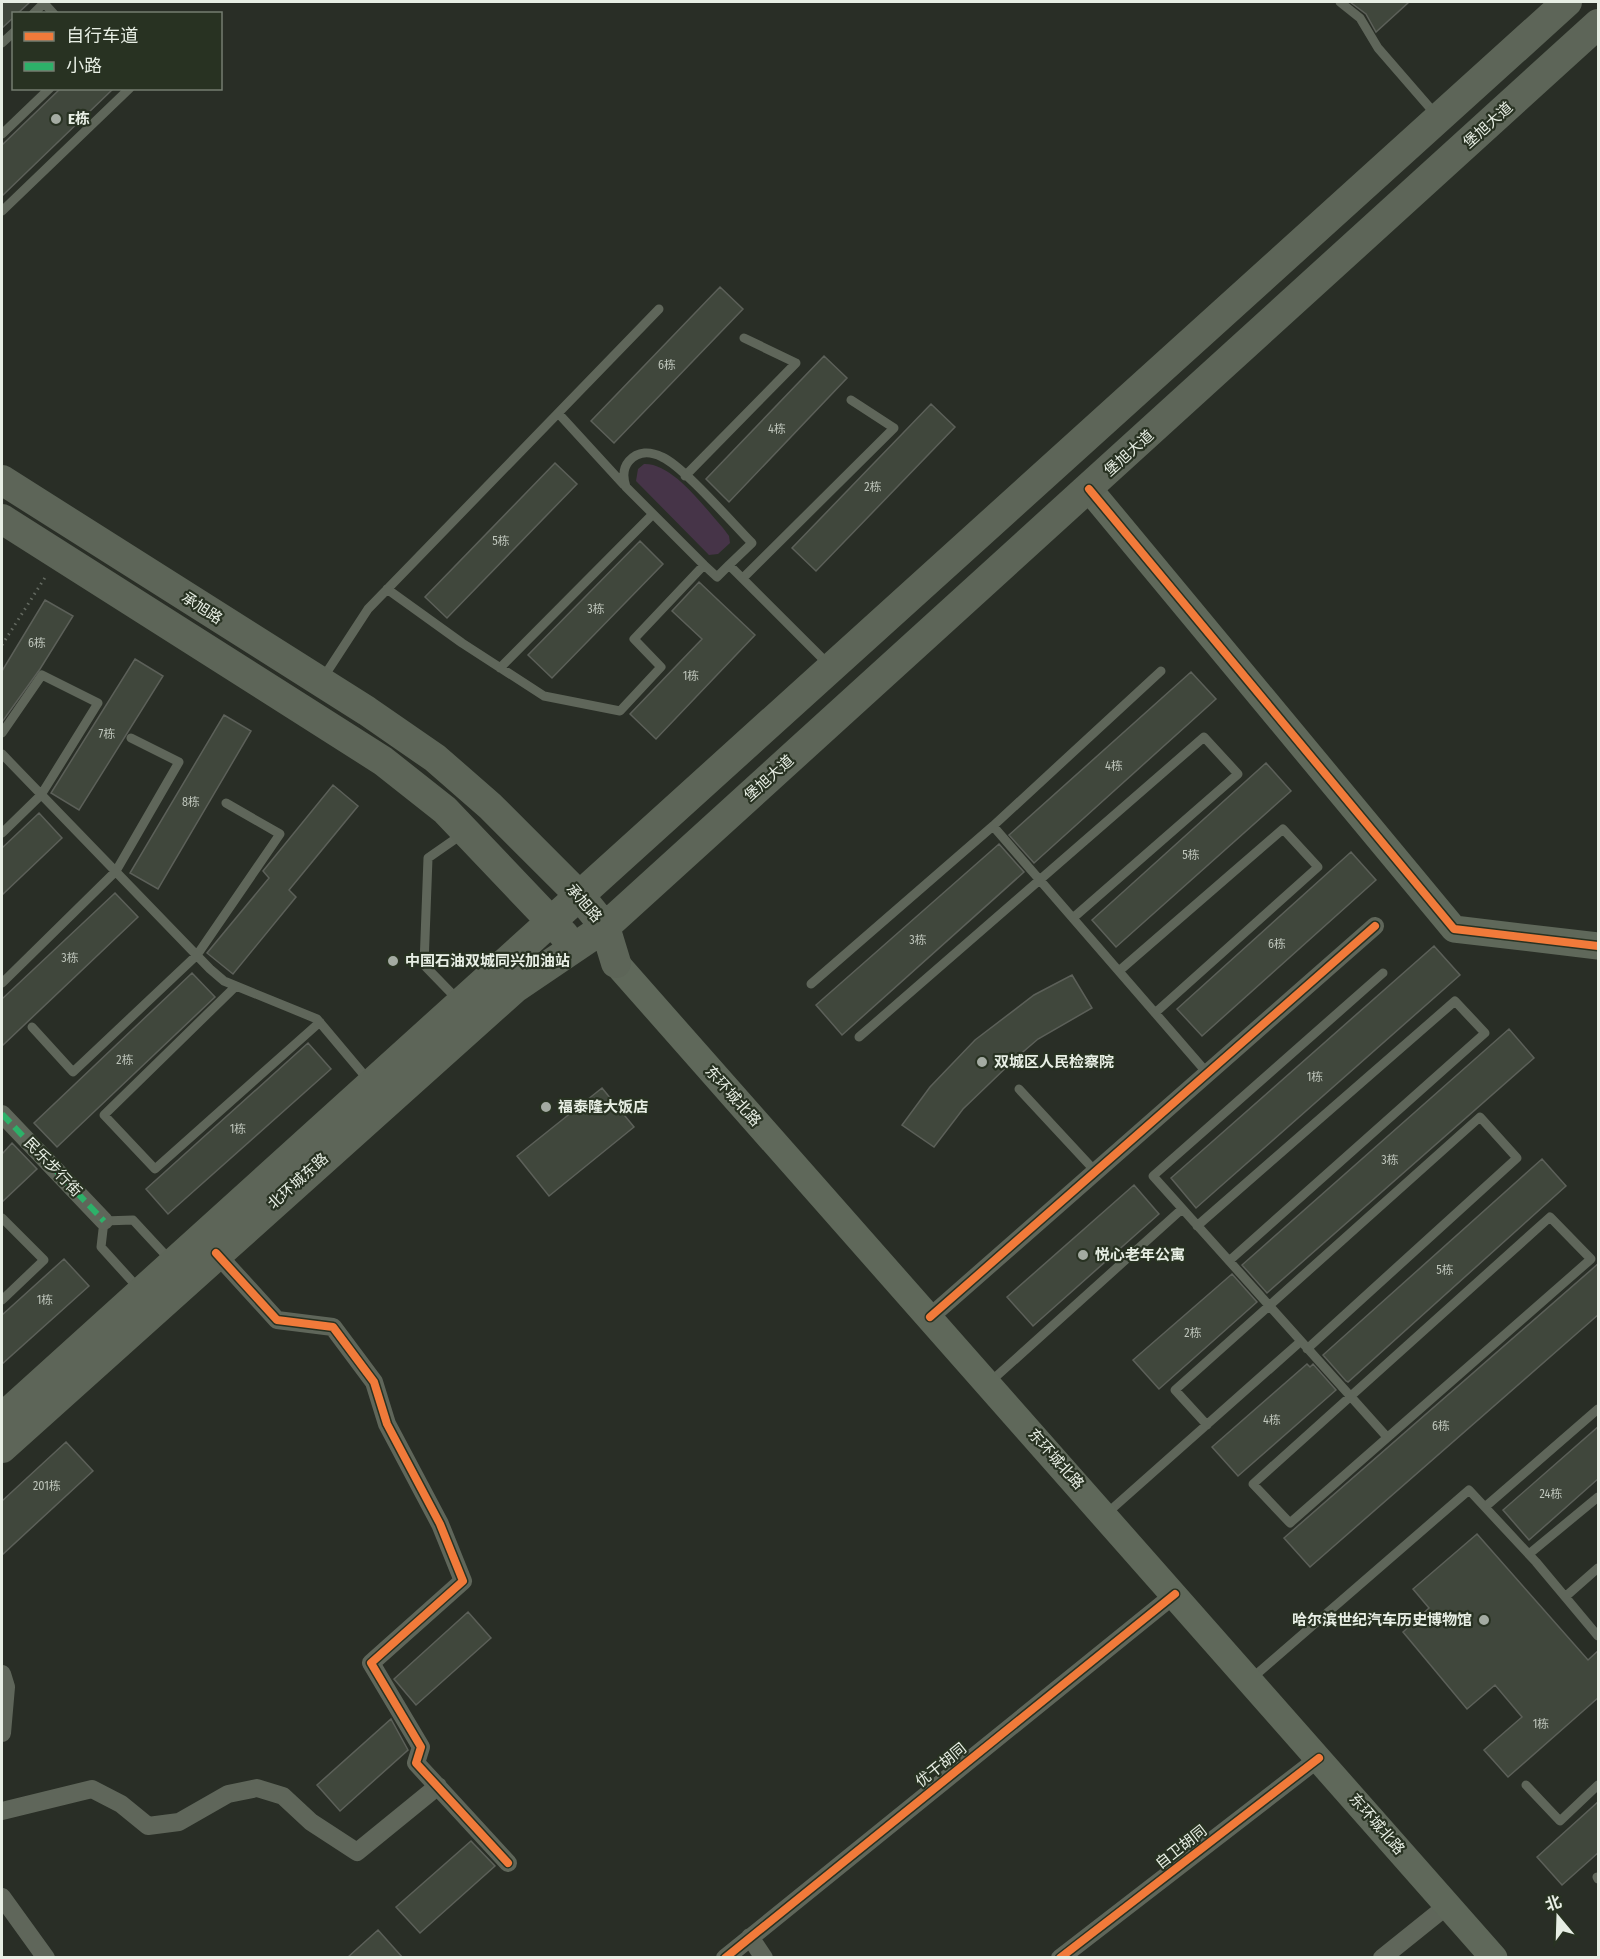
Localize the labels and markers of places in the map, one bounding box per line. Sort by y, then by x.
place label: E栋 [68,110,90,128]
marker: E栋 [49,112,63,126]
place label: 中国石油双城同兴加油站 [405,952,570,970]
marker: 中国石油双城同兴加油站 [386,954,400,968]
place label: 双城区人民检察院 [994,1053,1114,1071]
marker: 双城区人民检察院 [975,1055,989,1069]
place label: 福泰隆大饭店 [558,1098,648,1116]
marker: 福泰隆大饭店 [539,1100,553,1114]
place label: 悦心老年公寓 [1095,1246,1185,1264]
marker: 悦心老年公寓 [1076,1248,1090,1262]
place label: 哈尔滨世纪汽车历史博物馆 [1292,1611,1472,1629]
marker: 哈尔滨世纪汽车历史博物馆 [1477,1613,1491,1627]

